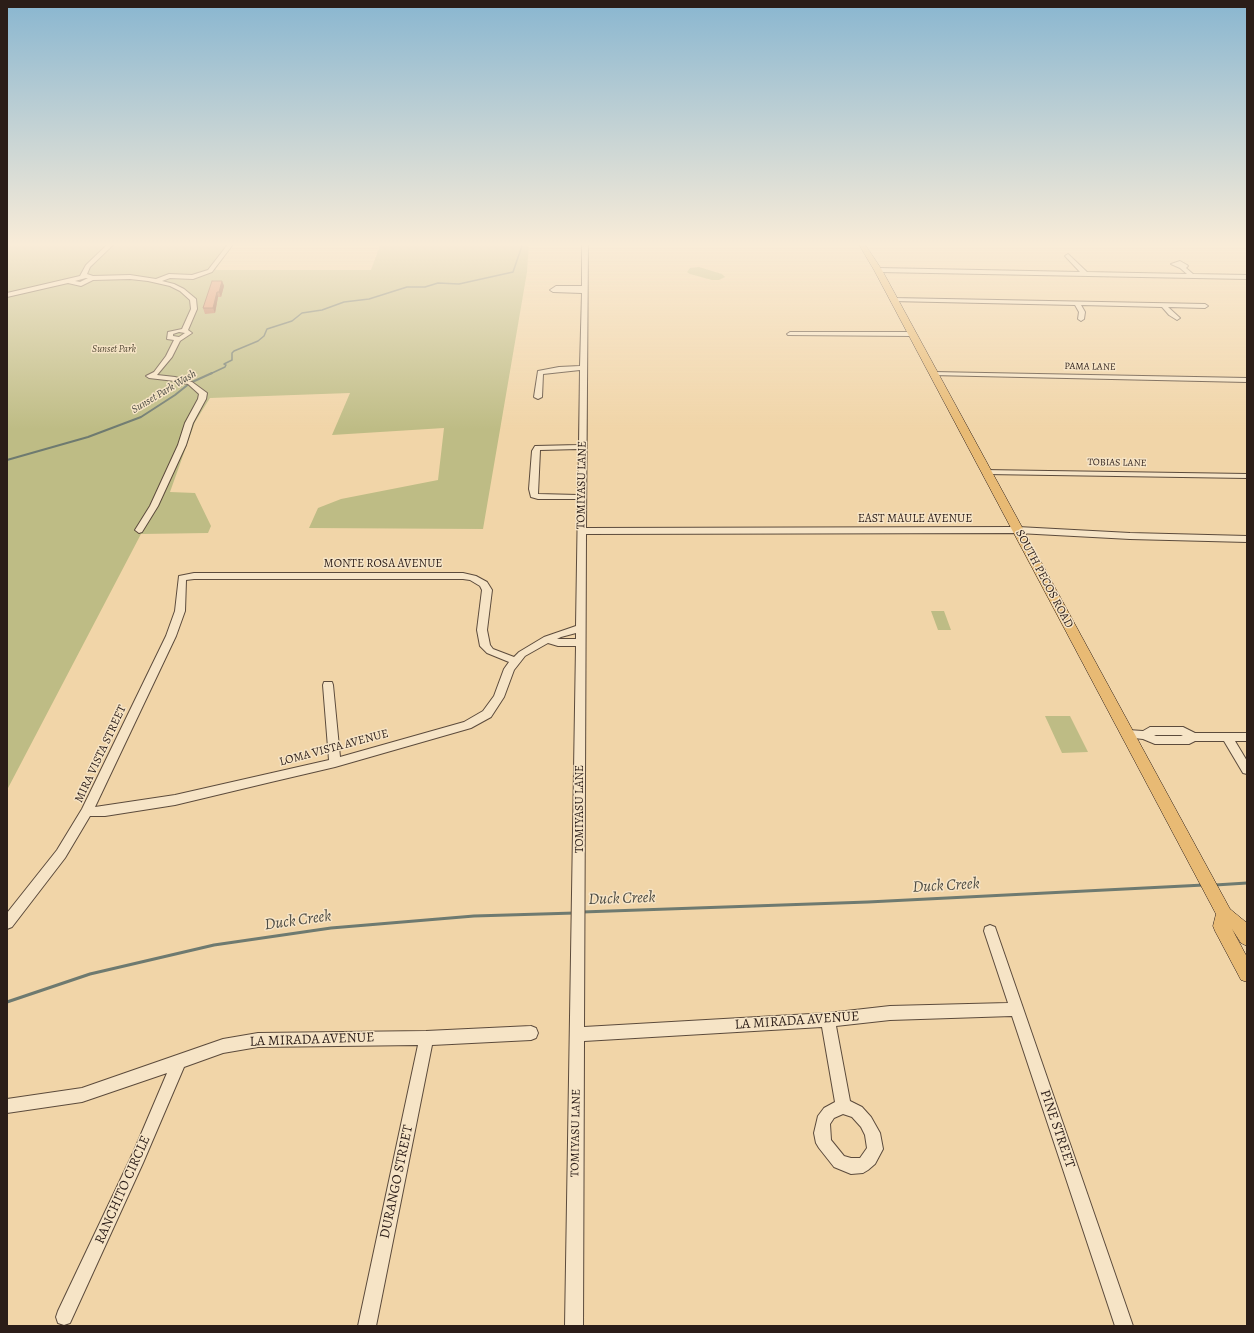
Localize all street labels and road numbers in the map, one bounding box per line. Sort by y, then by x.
street label: PAMA LANE [1064,361,1116,373]
street label: TOMIYASU LANE [574,441,590,529]
street label: TOBIAS LANE [1087,456,1147,470]
street label: EAST MAULE AVENUE [858,512,972,526]
street label: SOUTH PECOS ROAD [1012,527,1076,631]
street label: MONTE ROSA AVENUE [324,557,442,571]
street label: MIRA VISTA STREET [72,703,130,805]
street label: LOMA VISTA AVENUE [278,727,390,769]
street label: TOMIYASU LANE [573,765,587,853]
street label: LA MIRADA AVENUE [734,1008,860,1034]
street label: LA MIRADA AVENUE [249,1029,375,1051]
street label: PINE STREET [1036,1088,1078,1170]
street label: TOMIYASU LANE [568,1089,584,1177]
street label: DURANGO STREET [377,1124,417,1240]
street label: RANCHITO CIRCLE [92,1133,154,1247]

